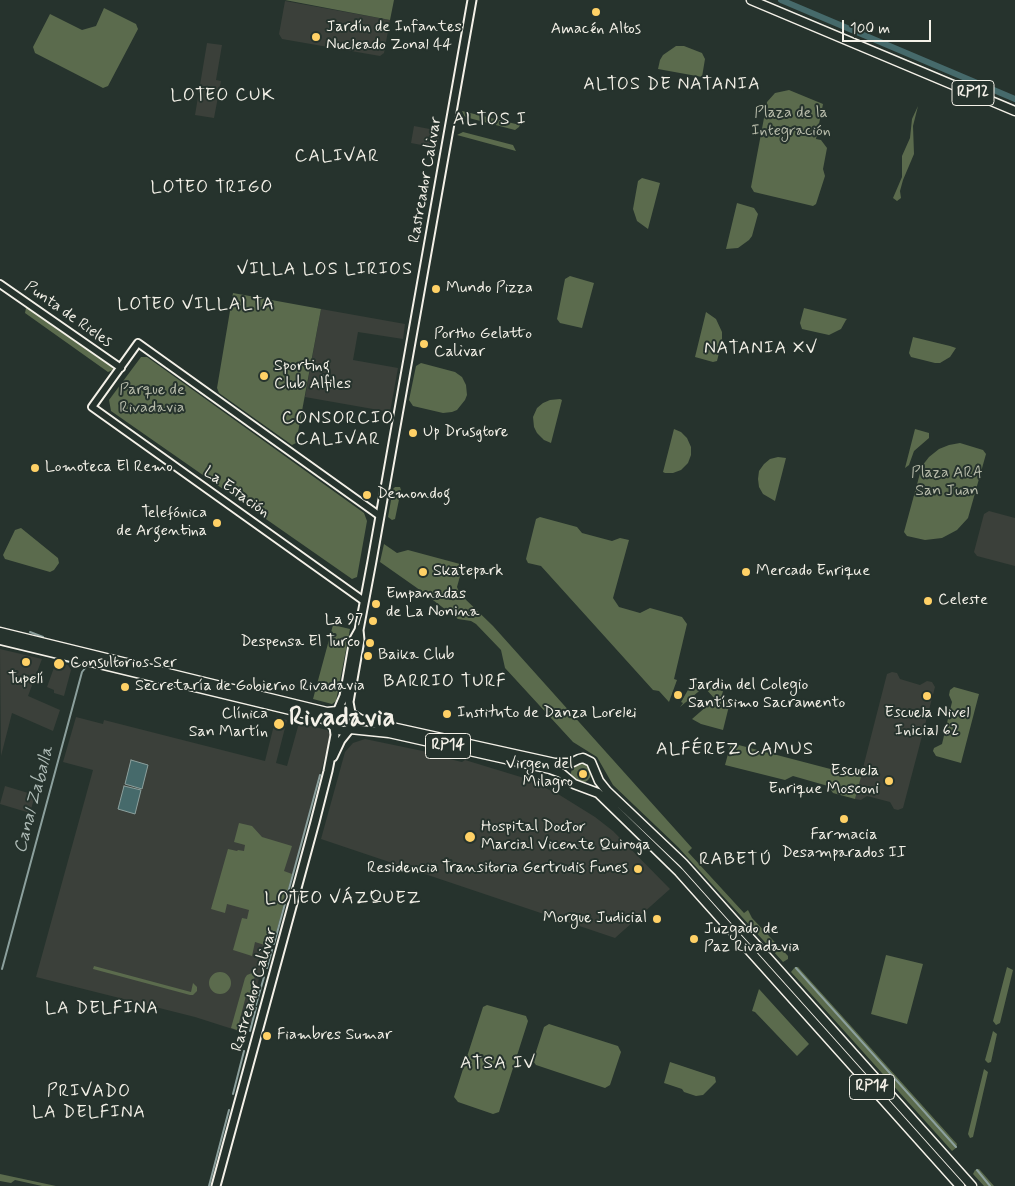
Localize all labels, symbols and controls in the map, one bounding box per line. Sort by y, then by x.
marker: Amacén Altos [590,6,602,18]
scale bar [845,10,934,42]
place label: Jardín de Infantes Nucleado Zonal 44 [326,18,462,56]
text: 100 m [850,19,890,39]
place label: Amacén Altos [551,20,641,40]
marker: Jardín de Infantes Nucleado Zonal 44 [310,31,322,43]
district label: ALTOS DE NATANIA [582,74,762,96]
road number: RP12 [952,80,994,106]
district label: LOTEO CUK [167,85,279,107]
park label: Plaza de la Integración [751,104,831,142]
district label: ALTOS I [451,109,529,131]
street label: Rastreador Calivar [405,115,447,245]
district label: CALIVAR [293,146,381,168]
district label: LOTEO TRIGO [146,177,278,199]
district label: VILLA LOS LIRIOS [237,259,413,281]
street label: Punta de Rieles [20,278,116,352]
place label: Mundo Pizza [446,279,533,299]
marker: Mundo Pizza [430,283,442,295]
district label: LOTEO VILLALTA [113,294,279,316]
place label: Portho Gelatto Calivar [434,325,532,363]
marker: Portho Gelatto Calivar [418,338,430,350]
district label: NATANIA XV [704,338,818,360]
place label: Sporting Club Alfiles [274,357,351,395]
marker: Sporting Club Alfiles [258,370,270,382]
park label: Parque de Rivadavia [119,381,185,419]
district label: CONSORCIO CALIVAR [283,408,393,450]
place label: Up Drusgtore [423,423,508,443]
marker: Up Drusgtore [407,427,419,439]
place label: Lomoteca El Remo [45,458,173,478]
marker: Lomoteca El Remo [29,462,41,474]
street label: La Estación [199,463,273,523]
park label: Plaza ARA San Juan [911,464,983,502]
place label: Demondog [377,485,450,505]
marker: Demondog [361,489,373,501]
place label: Telefónica de Argentina [117,504,207,542]
marker: Telefónica de Argentina [211,517,223,529]
place label: Skatepark [433,562,503,582]
place label: Mercado Enrique [756,562,870,582]
marker: Skatepark [417,566,429,578]
marker: Mercado Enrique [740,566,752,578]
place label: Empanadas de La Nonina [386,585,479,623]
place label: Celeste [938,591,988,611]
marker: Celeste [922,595,934,607]
marker: Empanadas de La Nonina [370,598,382,610]
place label: La 97 [325,611,363,631]
marker: La 97 [367,615,379,627]
place label: Despensa El Turco [240,633,360,653]
marker: Despensa El Turco [364,637,376,649]
place label: Baika Club [378,646,454,666]
marker: Baika Club [362,650,374,662]
place label: Consultorios Ser [70,654,177,674]
marker: Tupelí [20,656,32,668]
marker: Consultorios Ser [52,657,66,671]
place label: Tupelí [8,670,44,690]
district label: BARRIO TURF [381,671,509,693]
place label: Jardin del Colegio Santísimo Sacramento [688,676,845,714]
place label: Secretaría de Gobierno Rivadavia [135,677,365,697]
marker: Secretaría de Gobierno Rivadavia [119,681,131,693]
marker: Jardin del Colegio Santísimo Sacramento [672,689,684,701]
marker: Escuela Nivel Inicial 62 [921,690,933,702]
district label: Rivadavia [289,704,395,736]
place label: Instituto de Danza Lorelei [457,704,636,724]
place label: Escuela Nivel Inicial 62 [884,704,970,742]
place label: Clínica San Martín [189,705,268,743]
marker: Instituto de Danza Lorelei [441,708,453,720]
marker: Clínica San Martín [272,717,286,731]
road number: RP14 [426,734,470,758]
district label: ALFÉREZ CAMUS [655,739,815,761]
water label: Canal Zaballa [10,744,60,856]
place label: Virgen del Milagro [506,755,573,793]
place label: Escuela Enrique Mosconi [769,762,879,800]
marker: Virgen del Milagro [577,768,589,780]
marker: Escuela Enrique Mosconi [883,775,895,787]
marker: Farmacia Desamparados II [838,813,850,825]
place label: Hospital Doctor Marcial Vicente Quiroga [481,818,651,856]
place label: Farmacia Desamparados II [782,826,906,864]
marker: Hospital Doctor Marcial Vicente Quiroga [463,830,477,844]
district label: RABETÚ [697,849,775,871]
place label: Residencia Transitoria Gertrudis Funes [367,859,628,879]
marker: Residencia Transitoria Gertrudis Funes [632,863,644,875]
district label: LOTEO VÁZQUEZ [260,888,426,910]
place label: Morgue Judicial [543,909,647,929]
marker: Morgue Judicial [651,913,663,925]
place label: Juzgado de Paz Rivadavia [704,920,800,958]
street label: Rastreador Calivar [228,926,282,1054]
marker: Juzgado de Paz Rivadavia [688,933,700,945]
district label: LA DELFINA [44,998,160,1020]
place label: Fiambres Sumar [277,1026,392,1046]
marker: Fiambres Sumar [261,1030,273,1042]
district label: ATSA IV [460,1053,536,1075]
road number: RP14 [850,1074,894,1100]
district label: PRIVADO LA DELFINA [31,1081,147,1124]

